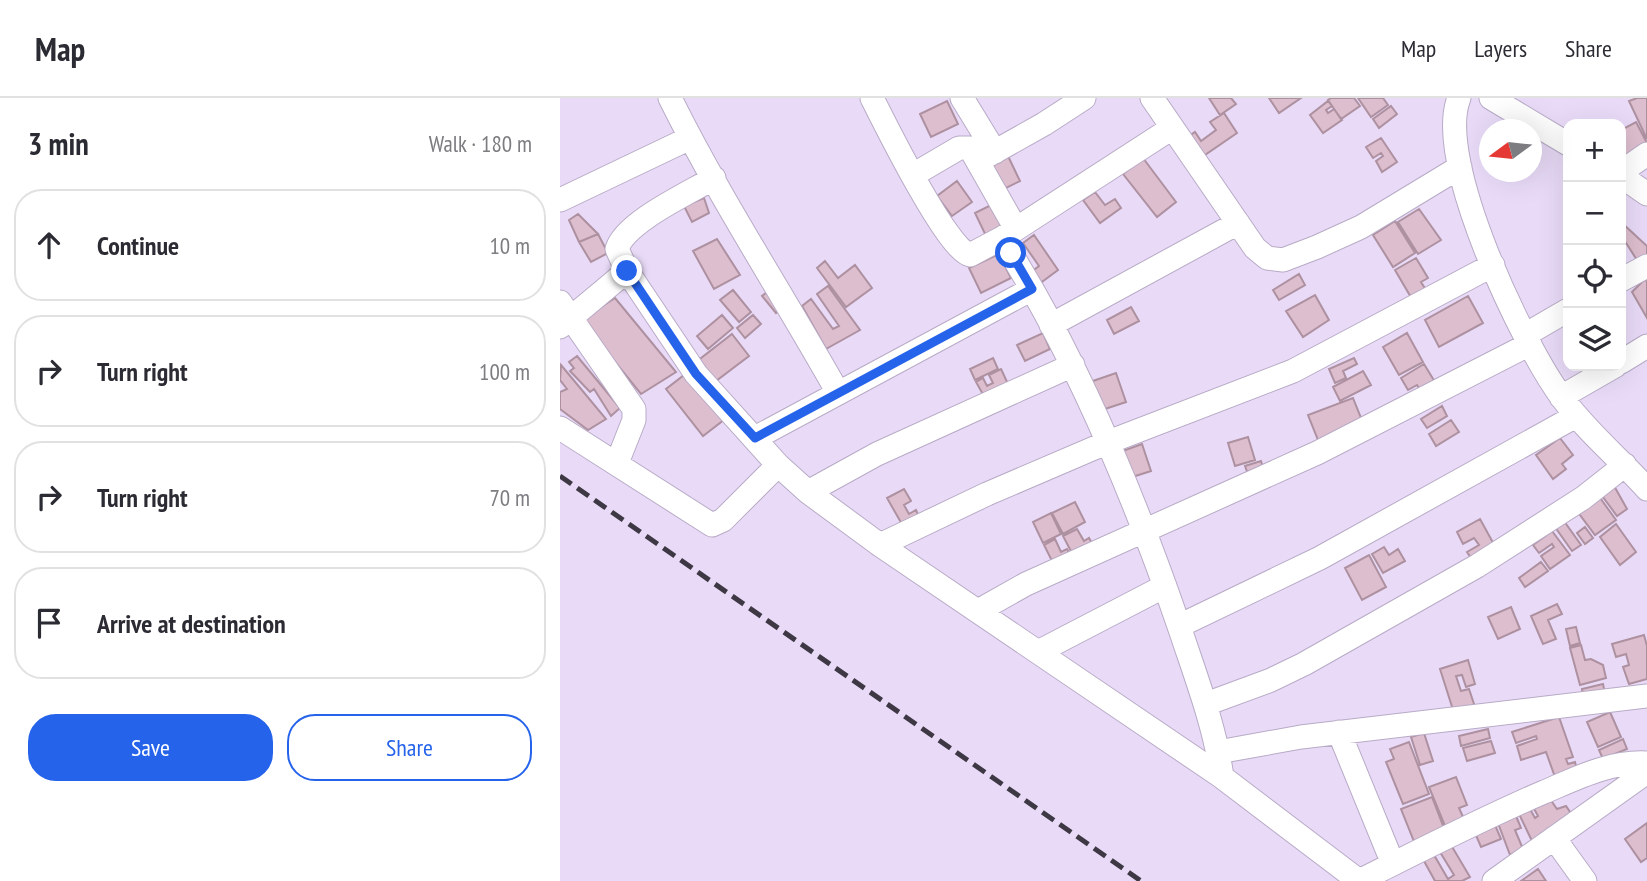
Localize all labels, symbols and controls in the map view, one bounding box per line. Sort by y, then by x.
text: Map [35,27,85,70]
text: Map [1401,33,1436,64]
text: Layers [1474,33,1527,64]
text: Share [1565,33,1612,64]
north arrow [1479,119,1542,182]
map controls [1563,119,1626,371]
button: + [1563,119,1626,182]
text: 3 min [28,124,89,163]
text: Walk · 180 m [429,129,532,158]
button: − [1563,182,1626,245]
icon: ahead [30,226,68,264]
text: Continue [97,229,179,262]
text: 10 m [489,231,530,260]
route start [995,237,1026,268]
button: locate [1563,245,1626,308]
route end [611,255,642,286]
button: layers [1563,308,1626,371]
icon: right [30,352,68,390]
text: Turn right [97,355,188,388]
text: 100 m [479,357,530,386]
icon: right [30,478,68,516]
text: Turn right [97,481,188,514]
text: 70 m [489,483,530,512]
icon: arrive [30,604,68,642]
text: Arrive at destination [97,607,286,640]
button: Save [28,714,273,781]
button: Share [287,714,532,781]

